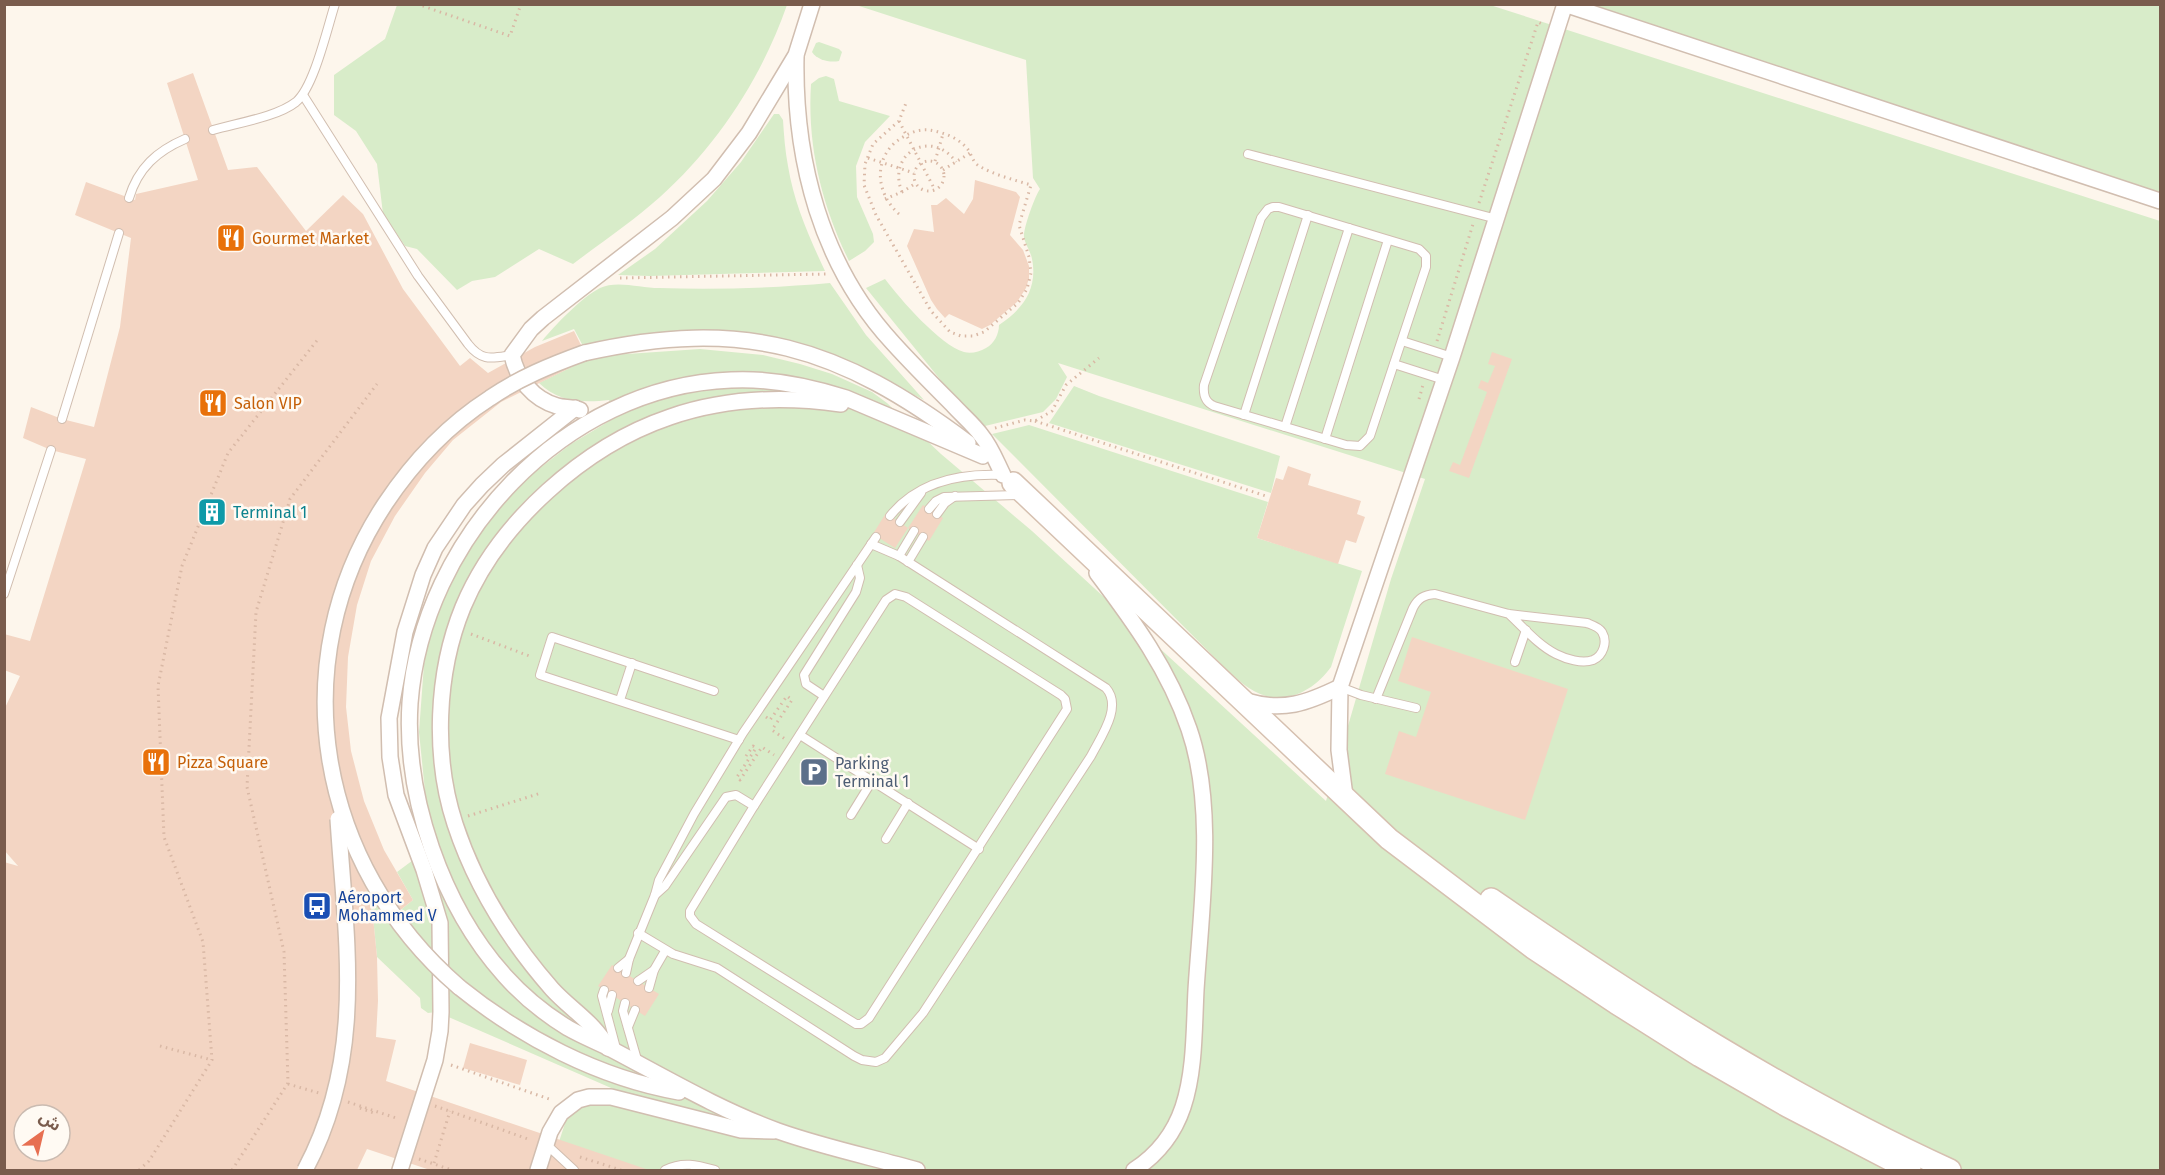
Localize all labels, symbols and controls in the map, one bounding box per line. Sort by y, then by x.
restaurant icon: Gourmet Market [215,222,247,254]
place label: Gourmet Market [252,229,369,248]
restaurant icon: Salon VIP [197,387,229,419]
place label: Salon VIP [234,394,302,413]
building icon: Terminal 1 [196,496,228,528]
place label: Terminal 1 [233,503,307,522]
restaurant icon: Pizza Square [140,746,172,778]
place label: Pizza Square [177,753,268,772]
place label: Parking Terminal 1 [835,754,909,791]
parking icon: Parking Terminal 1 [798,756,830,788]
place label: Aéroport Mohammed V [338,888,437,925]
bus stop icon: Aéroport Mohammed V [301,890,333,922]
north arrow [12,1103,72,1163]
text: ش [36,1107,65,1135]

